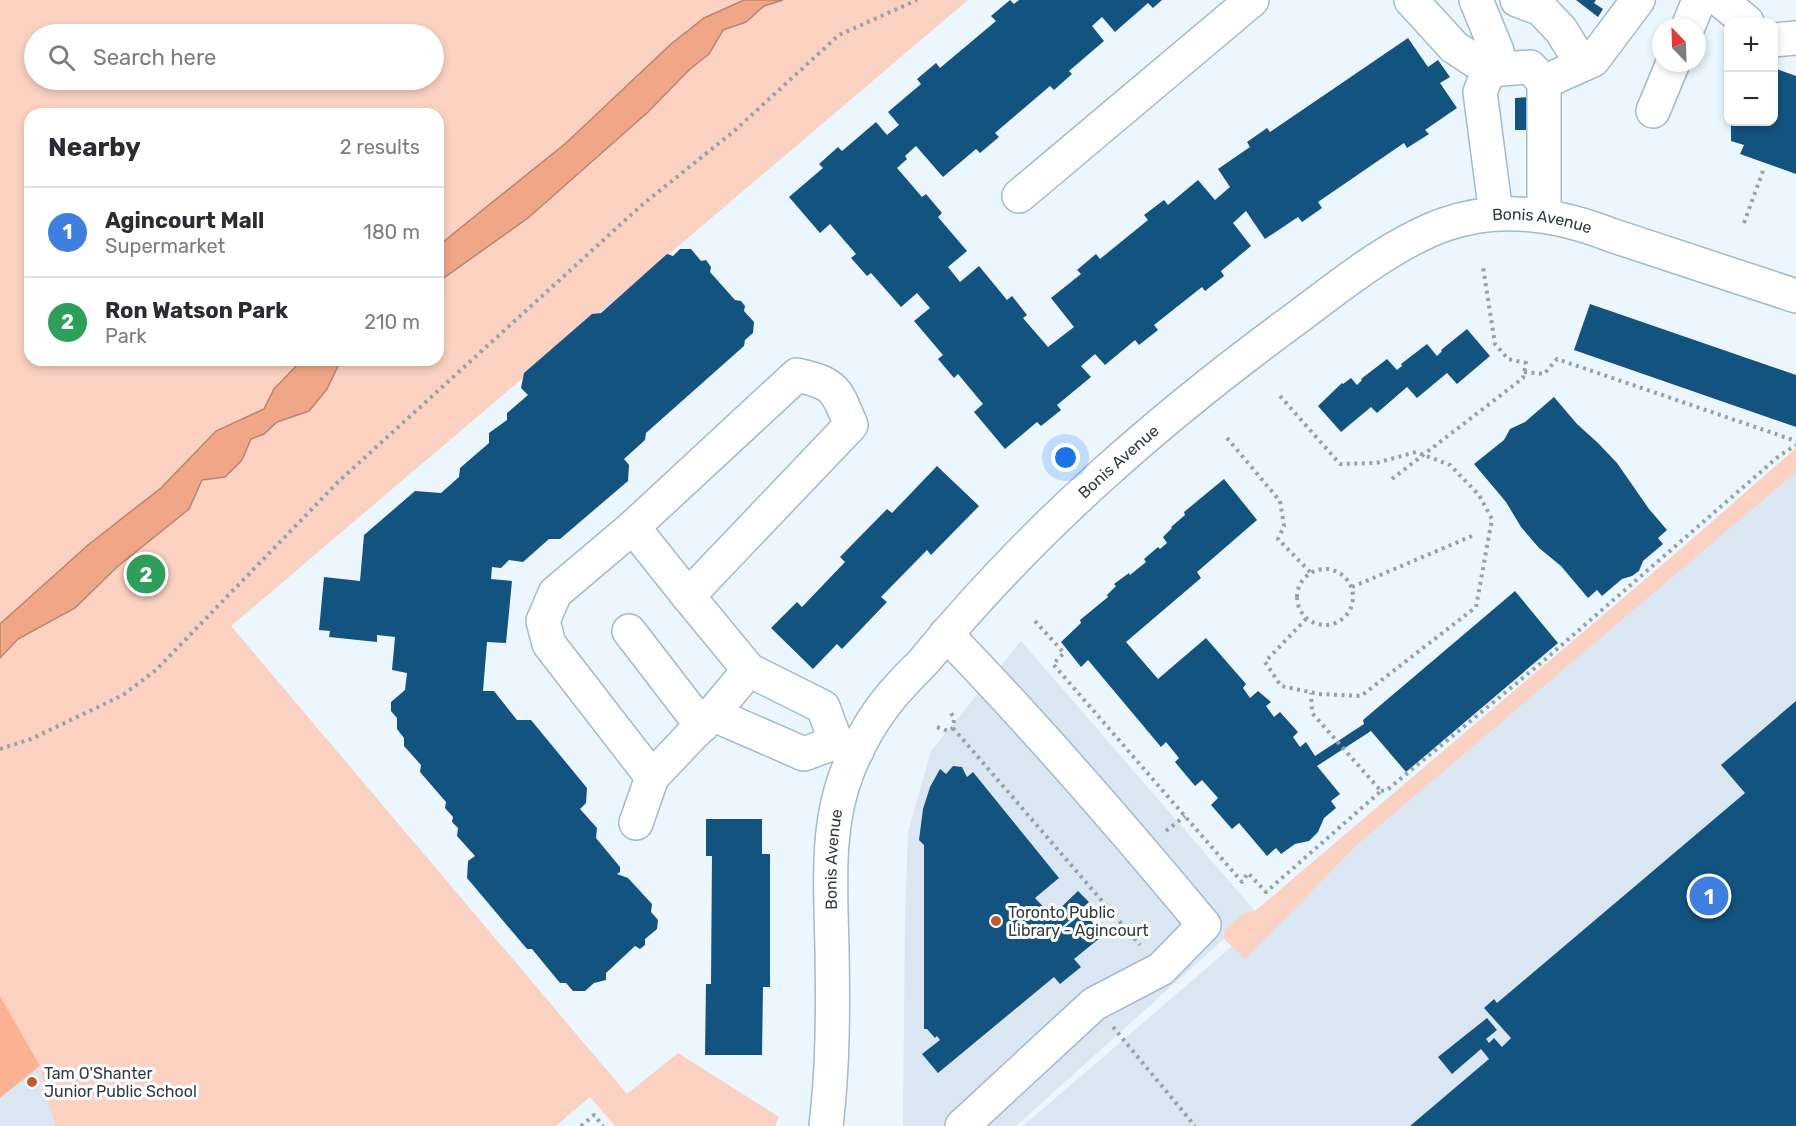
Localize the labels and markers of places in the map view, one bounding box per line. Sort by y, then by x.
pin: 2 [126,552,166,596]
pin: 1 [1690,874,1728,918]
place label: Toronto Public Library - Agincourt [1008,903,1149,940]
marker: Toronto Public Library - Agincourt [989,914,1003,928]
place label: Tam O'Shanter Junior Public School [44,1064,197,1101]
marker: Tam O'Shanter Junior Public School [25,1075,39,1089]

